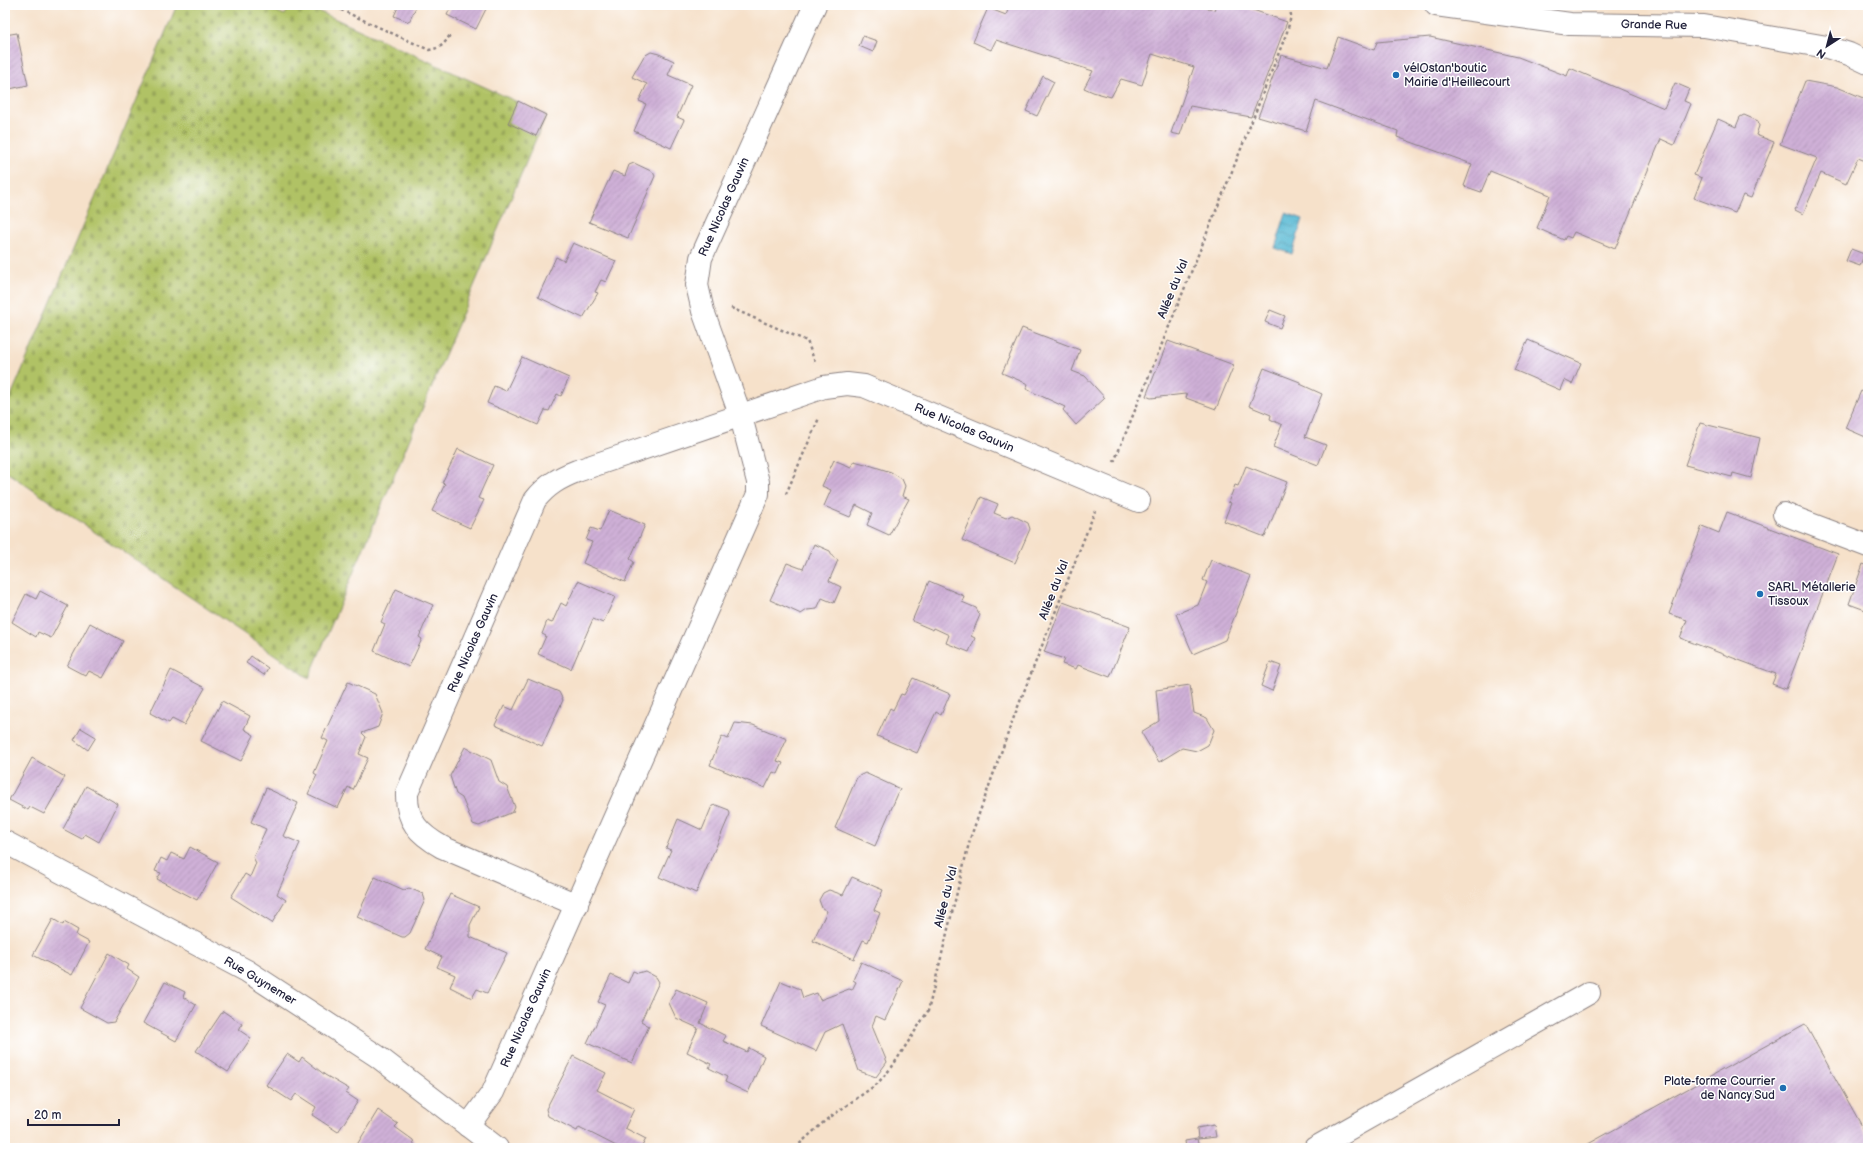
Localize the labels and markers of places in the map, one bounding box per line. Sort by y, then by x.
place label: vélOstan'boutic Mairie d'Heillecourt [1403,61,1510,90]
marker: vélOstan'boutic Mairie d'Heillecourt [1391,70,1401,80]
place label: SARL Métallerie Tissoux [1768,580,1856,609]
marker: SARL Métallerie Tissoux [1755,589,1765,599]
place label: Plate-forme Courrier de Nancy Sud [1664,1074,1776,1103]
marker: Plate-forme Courrier de Nancy Sud [1778,1083,1788,1093]

